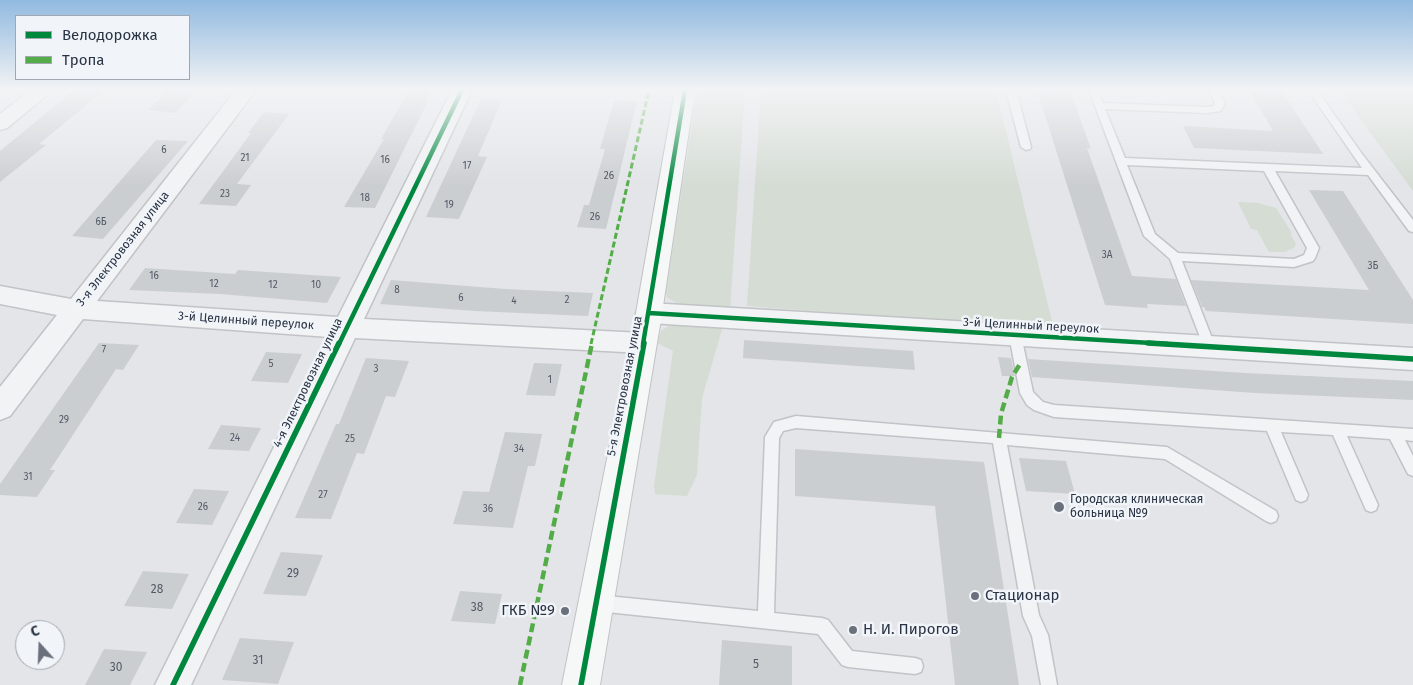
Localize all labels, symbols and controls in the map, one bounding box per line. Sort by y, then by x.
legend [15,15,190,80]
text: Велодорожка [62,26,158,44]
text: Тропа [62,51,104,69]
house number: 6 [161,144,167,156]
house number: 21 [240,152,250,164]
house number: 16 [380,154,390,166]
house number: 17 [463,160,471,172]
house number: 26 [604,170,614,182]
house number: 23 [220,188,230,200]
street label: 3-я Электровозная улица [74,189,172,309]
house number: 18 [360,192,370,204]
house number: 19 [444,199,454,211]
house number: 26 [590,211,600,223]
house number: 6Б [95,216,107,228]
house number: 3А [1102,249,1112,261]
house number: 3Б [1368,260,1378,272]
house number: 16 [149,270,159,282]
house number: 12 [209,278,219,290]
house number: 12 [268,279,278,291]
house number: 10 [311,279,321,291]
house number: 8 [394,284,400,296]
house number: 6 [458,292,464,304]
house number: 2 [565,294,569,306]
house number: 4 [511,295,517,307]
street label: 3-й Целинный переулок [178,309,314,333]
street label: 5-я Электровозная улица [604,315,646,457]
street label: 3-й Целинный переулок [963,315,1099,337]
street label: 4-я Электровозная улица [270,316,346,450]
house number: 7 [102,344,106,356]
house number: 5 [268,358,274,370]
house number: 3 [374,363,378,375]
house number: 1 [548,374,552,386]
house number: 29 [59,414,69,426]
house number: 24 [230,432,240,444]
house number: 25 [345,433,355,445]
house number: 34 [514,443,524,455]
house number: 31 [23,471,33,483]
house number: 27 [318,489,328,501]
place label: Городская клиническая больница №9 [1070,493,1203,521]
marker: Городская клиническая больница №9 [1052,500,1066,514]
house number: 26 [198,501,208,513]
house number: 36 [483,503,493,515]
house number: 29 [287,567,299,581]
house number: 28 [151,583,163,597]
place label: Стационар [985,587,1059,605]
marker: Стационар [969,590,981,602]
house number: 38 [471,601,483,615]
place label: ГКБ №9 [501,602,555,620]
marker: ГКБ №9 [559,605,571,617]
north arrow [15,620,65,670]
place label: Н. И. Пирогов [863,621,959,639]
text: С [28,622,42,641]
marker: Н. И. Пирогов [847,624,859,636]
house number: 31 [253,654,263,668]
house number: 5 [753,658,759,672]
house number: 30 [110,661,122,675]

